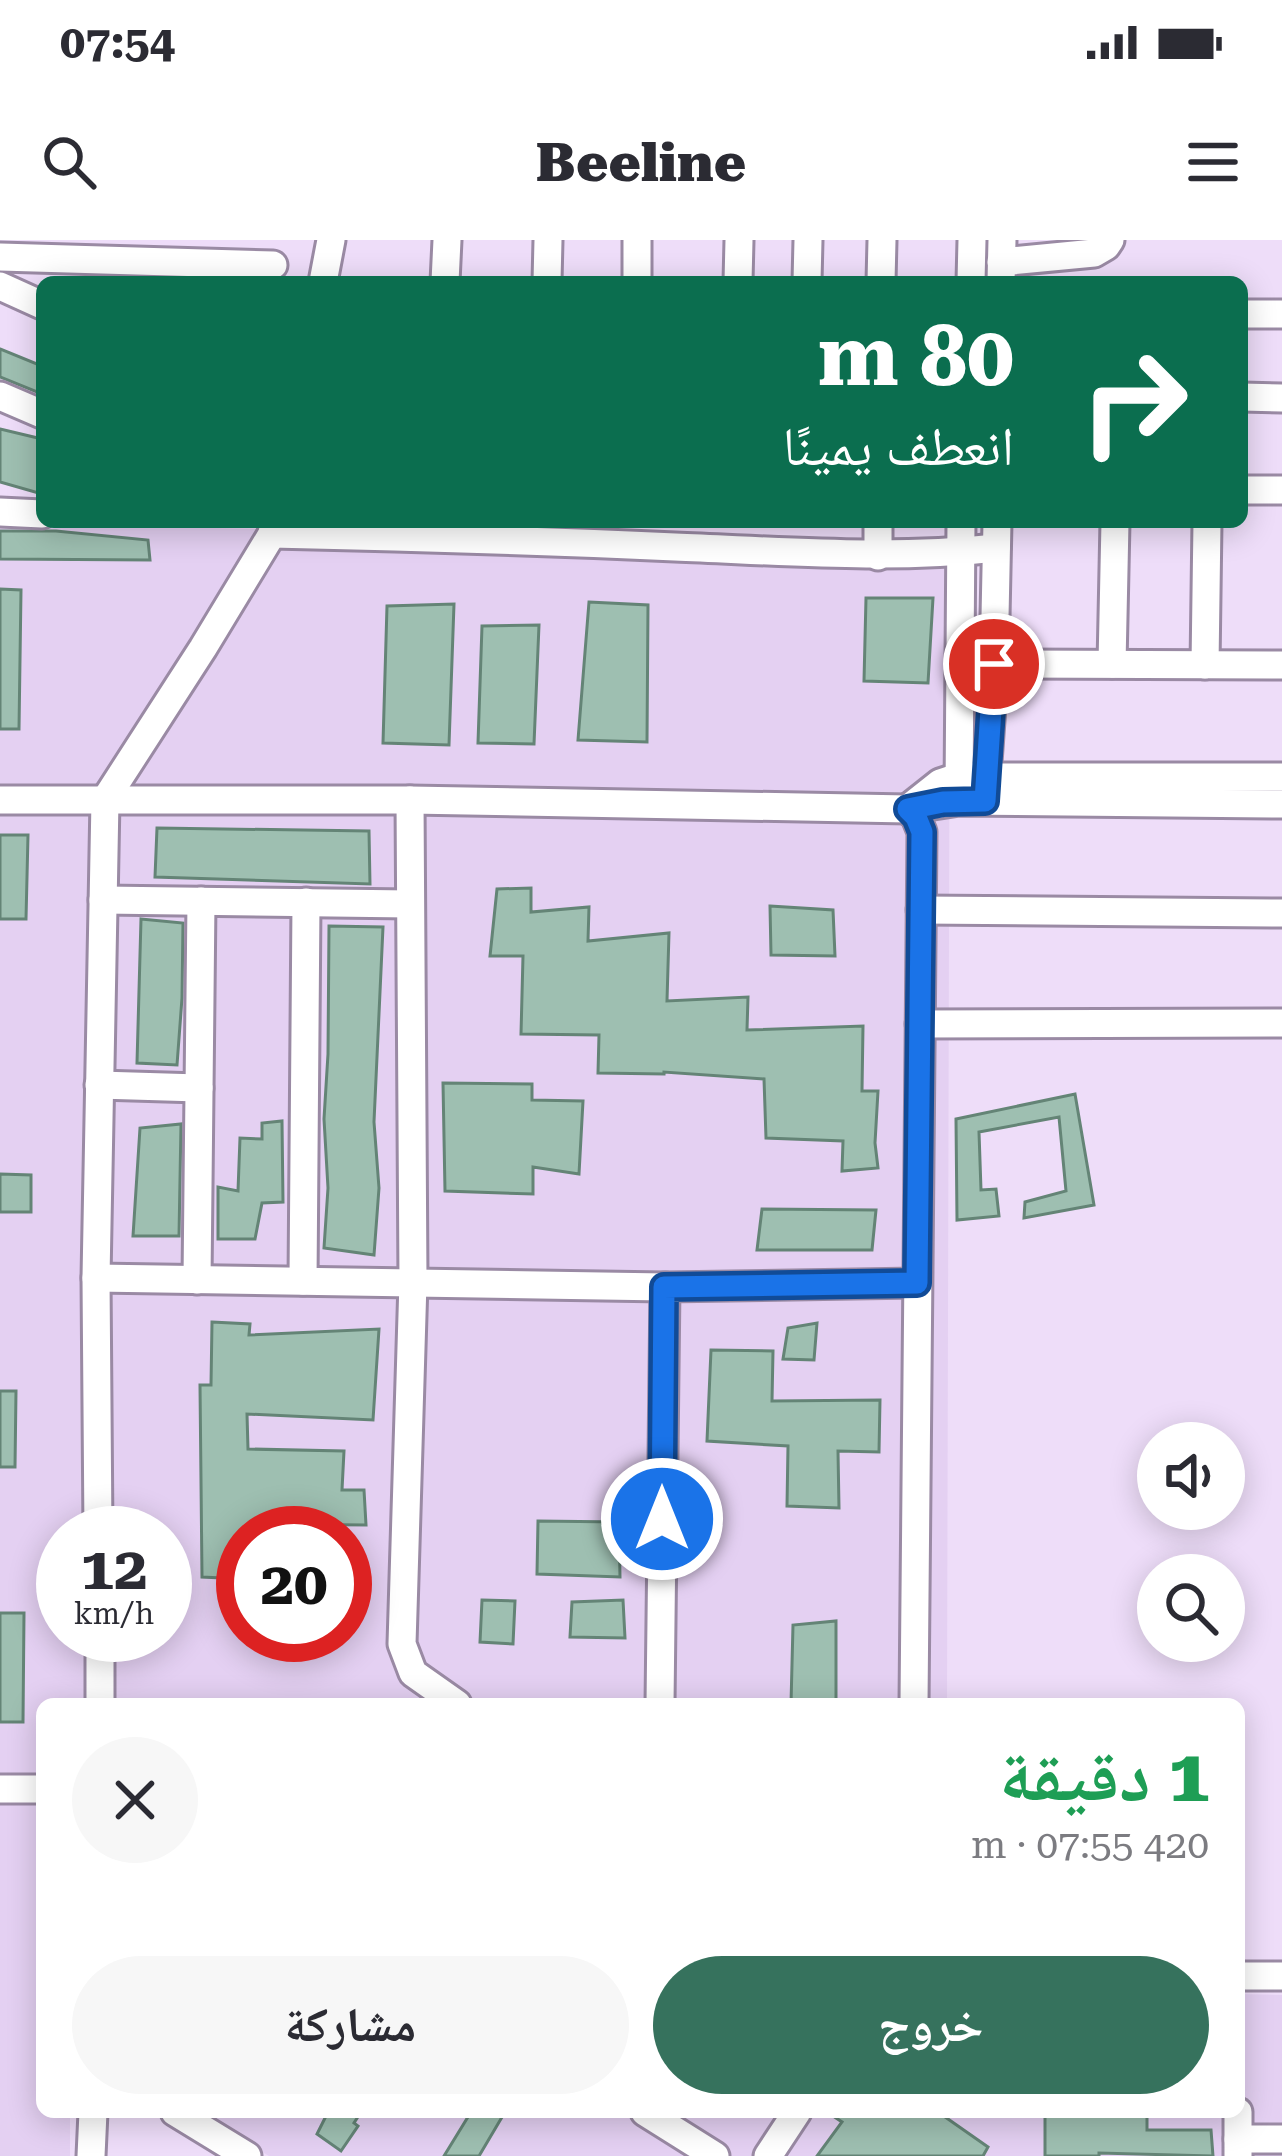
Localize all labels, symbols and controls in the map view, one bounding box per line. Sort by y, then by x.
text: 07:54 [60,16,175,69]
icon: search [36,129,102,195]
icon: menu [1180,129,1246,195]
text: Beeline [536,131,746,194]
text: 80 m [818,307,1014,405]
icon: right [1056,324,1212,480]
text: انعطف يمينًا [783,415,1014,478]
pin [943,613,1045,715]
icon: arrive [961,631,1027,697]
map controls [1137,1422,1245,1662]
button: sound [1137,1422,1245,1530]
position arrow [599,1456,725,1582]
speed limit sign: 20 [216,1506,372,1662]
text: 12 [80,1533,148,1604]
button: search [1137,1554,1245,1662]
text: km/h [74,1596,154,1631]
text: 1 دقيقة [999,1734,1209,1819]
button: close [72,1737,198,1863]
text: 420 m · 07:55 [971,1822,1209,1868]
button: مشاركة [72,1956,629,2094]
button: خروج [653,1956,1209,2094]

